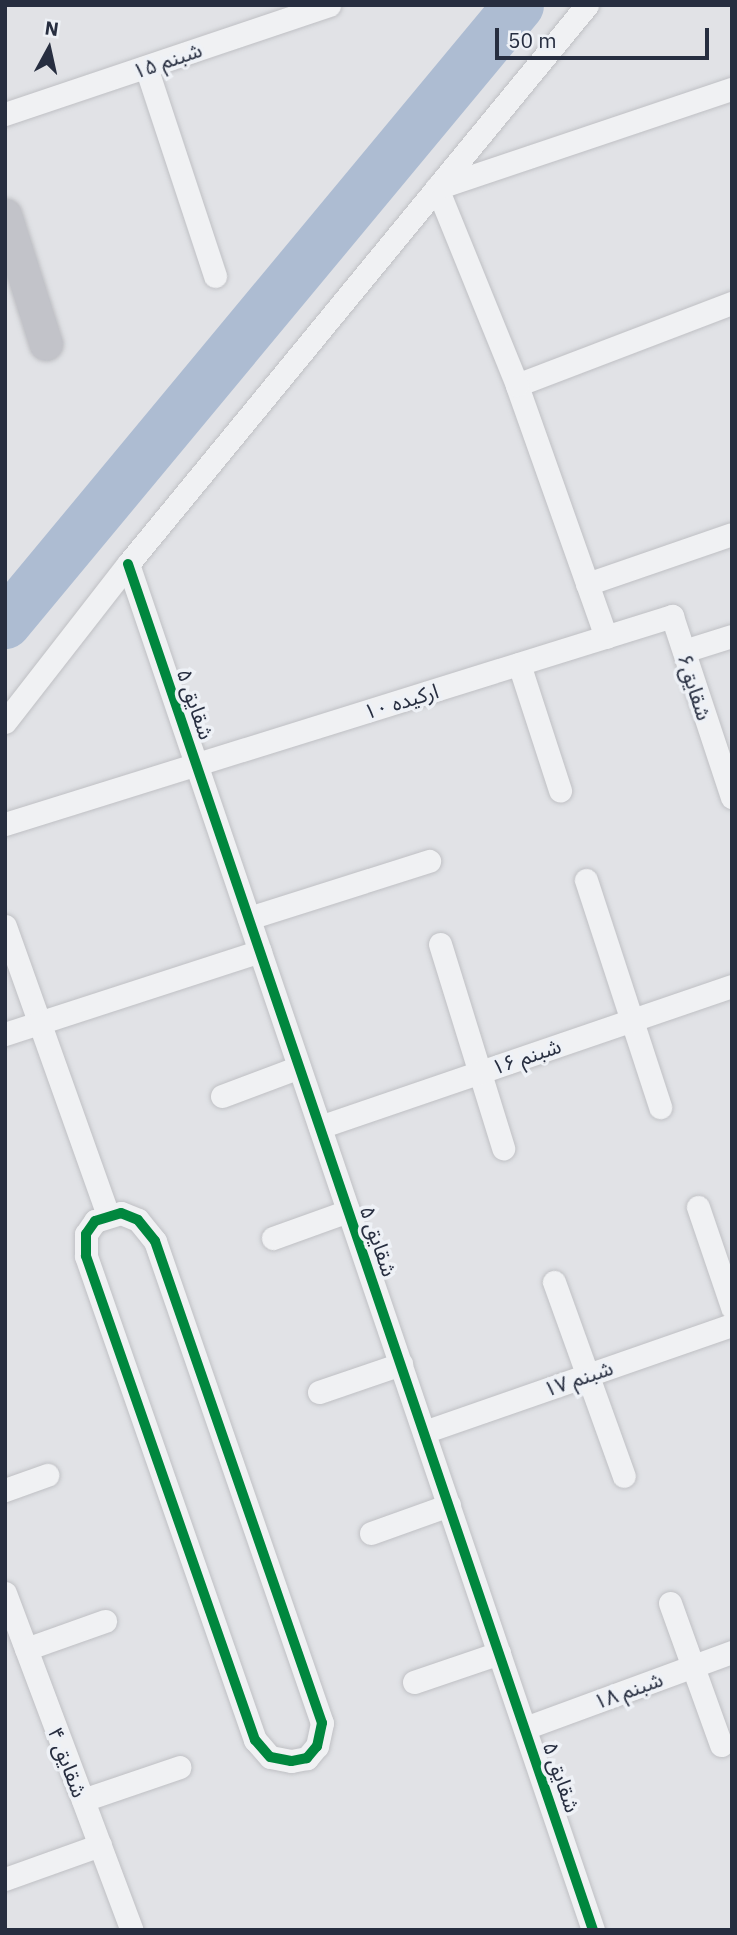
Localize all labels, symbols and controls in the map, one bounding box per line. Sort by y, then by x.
north arrow [14,14,84,84]
scale bar [499,14,712,58]
text: N [43,15,60,41]
text: 50 m [508,26,557,54]
street label: شبنم ۱۵ [129,36,205,84]
street label: شقایق۶ [672,651,718,723]
street label: شقایق ۵ [172,665,220,743]
street label: ارکیده ۱۰ [360,678,442,724]
street label: شبنم ۱۶ [488,1032,564,1080]
street label: شقایق ۵ [355,1202,403,1280]
street label: شبنم ۱۷ [540,1354,616,1402]
street label: شبنم ۱۸ [590,1666,666,1714]
street label: شقایق ۴ [43,1723,93,1801]
street label: شقایق ۵ [538,1738,586,1816]

